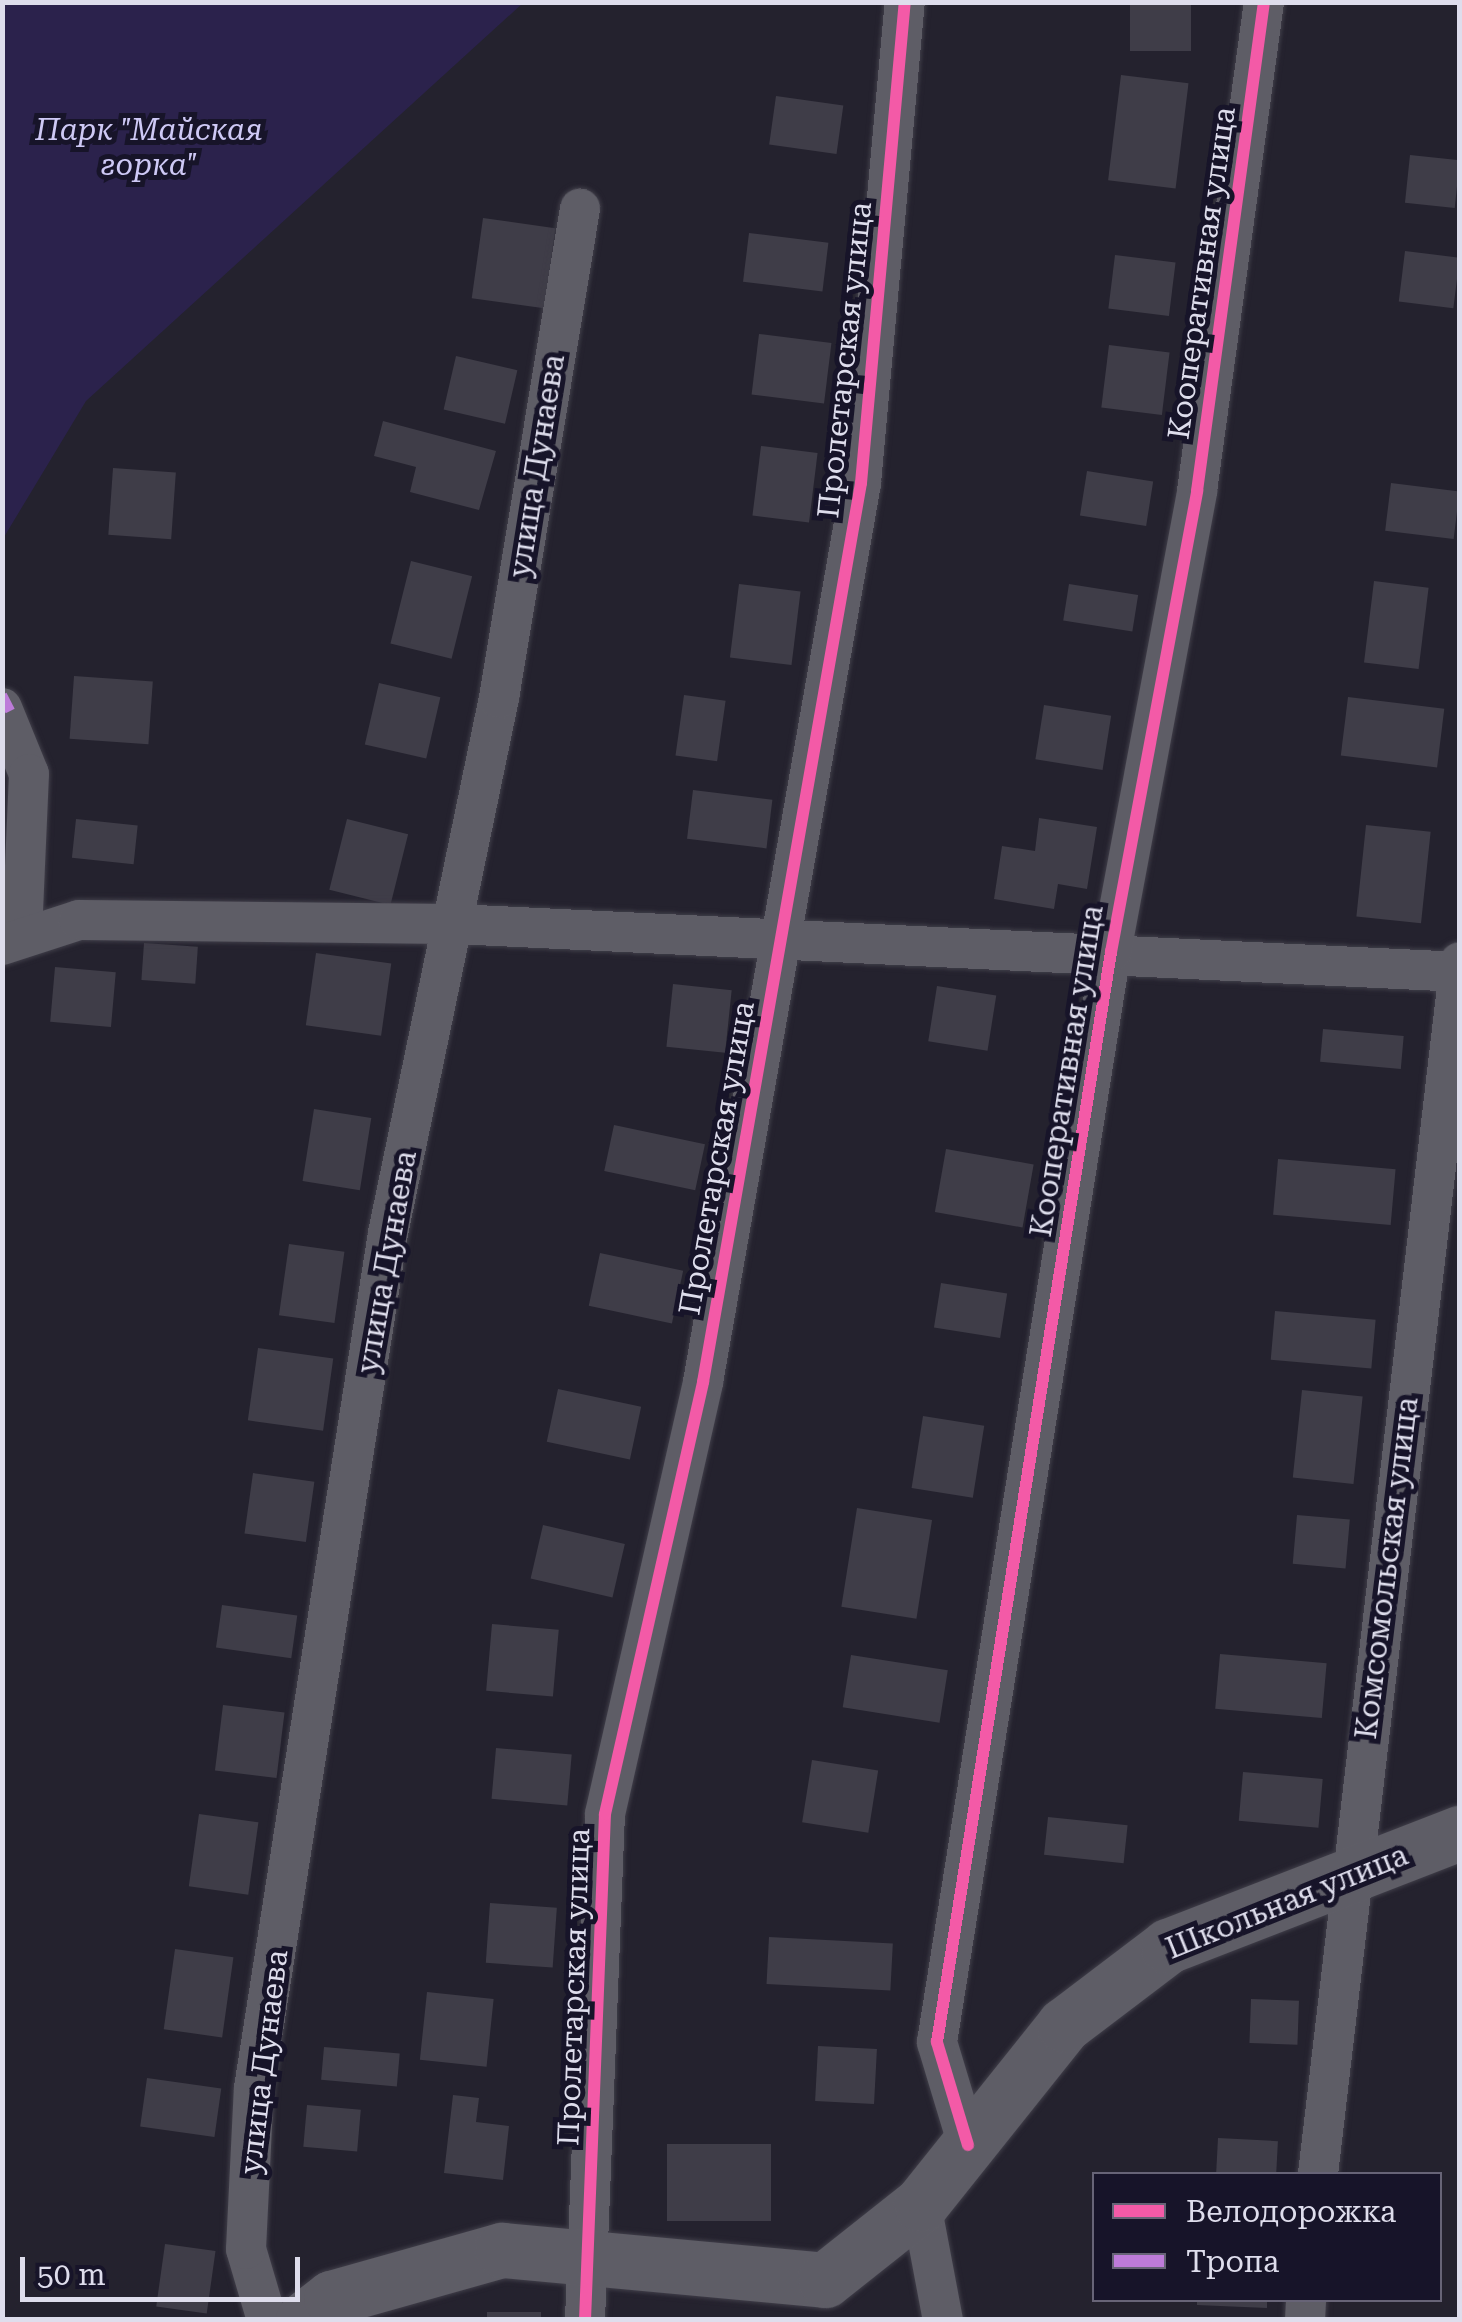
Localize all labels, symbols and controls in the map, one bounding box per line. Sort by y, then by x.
street label: Кооперативная улица [1161,104,1243,442]
park label: Парк "Майская горка" [35,112,263,182]
street label: Пролетарская улица [810,200,880,520]
street label: улица Дунаева [502,352,572,580]
street label: Кооперативная улица [1023,903,1111,1239]
street label: Пролетарская улица [672,998,762,1318]
street label: улица Дунаева [350,1148,424,1376]
street label: Комсомольская улица [1348,1395,1426,1741]
street label: Пролетарская улица [550,1828,598,2146]
street label: Школьная улица [1161,1837,1413,1967]
street label: улица Дунаева [232,1948,296,2176]
legend [1092,2172,1442,2302]
text: Велодорожка [1186,2194,1396,2229]
scale bar [25,2237,305,2299]
text: Тропа [1186,2244,1279,2279]
text: 50 m [37,2257,106,2292]

